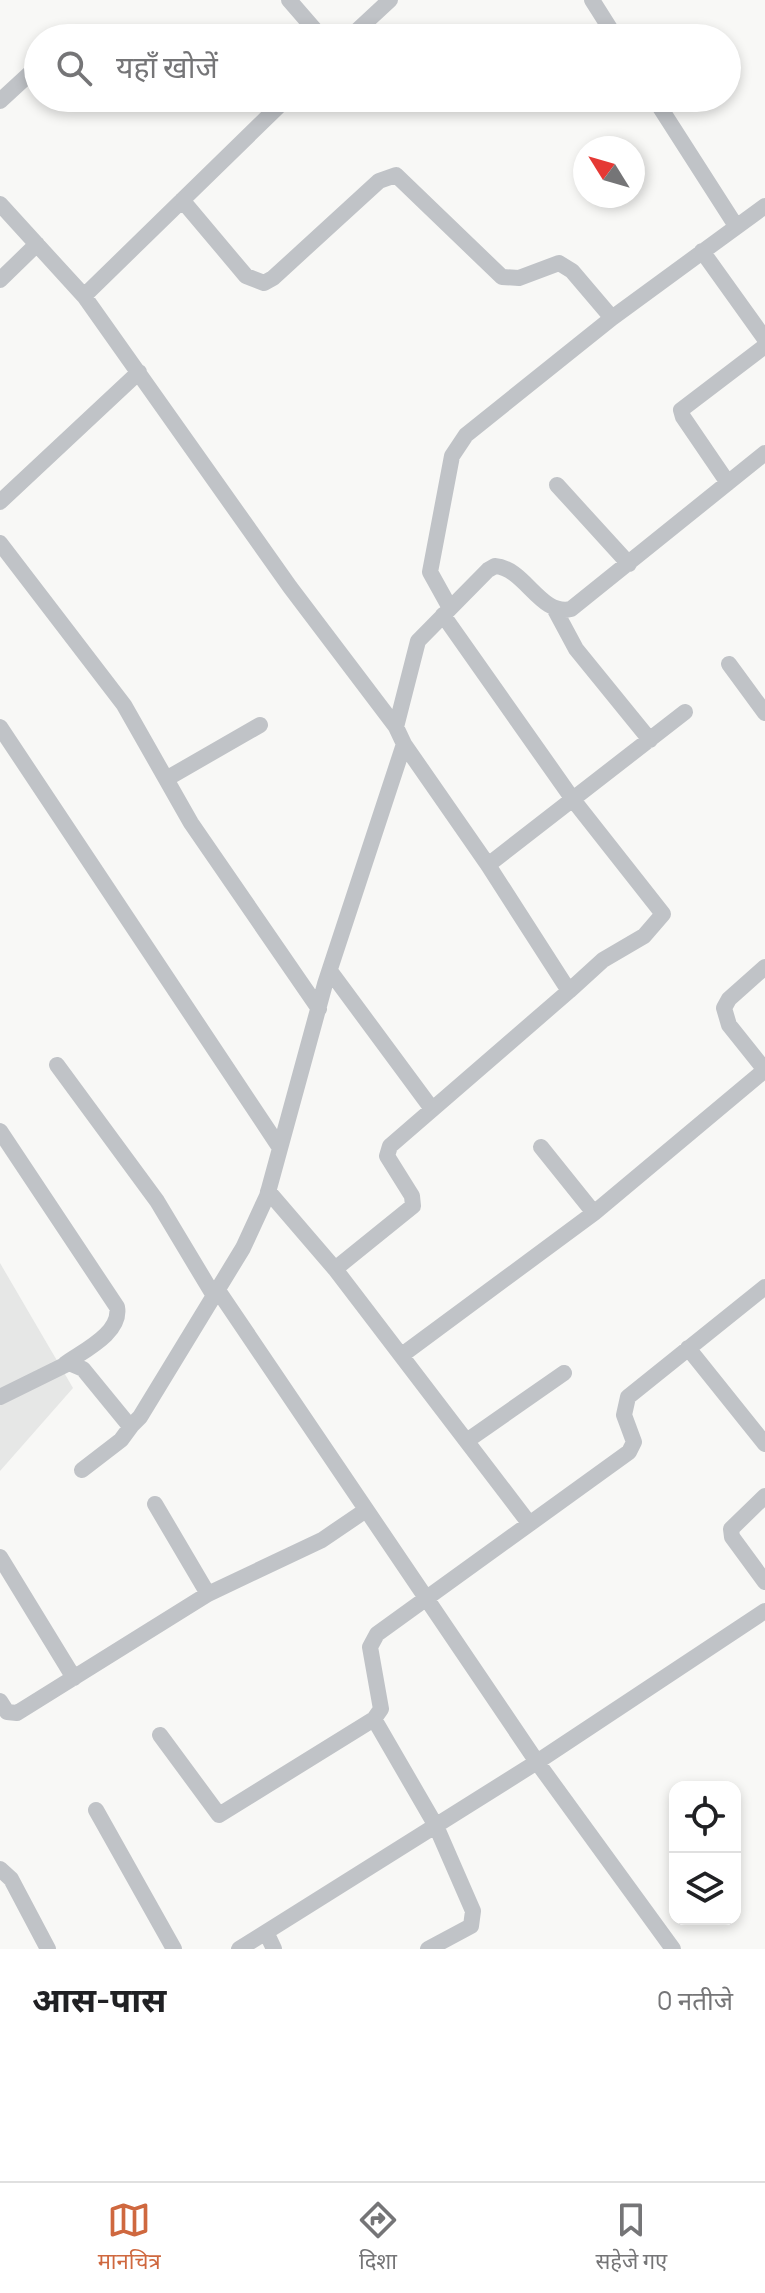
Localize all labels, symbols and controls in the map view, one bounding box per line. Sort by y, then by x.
search box [24,24,741,112]
icon: search [52,46,96,90]
text: यहाँ खोजें [116,46,218,87]
north arrow [573,136,645,208]
map controls [669,1781,741,1925]
button: locate [669,1781,741,1853]
button: layers [669,1853,741,1925]
text: आस-पास [32,1976,166,2022]
text: 0 नतीजे [657,1982,733,2018]
tab: मानचित्र [98,2198,161,2278]
tab: दिशा [356,2198,400,2278]
tab: सहेजे गए [595,2198,667,2278]

